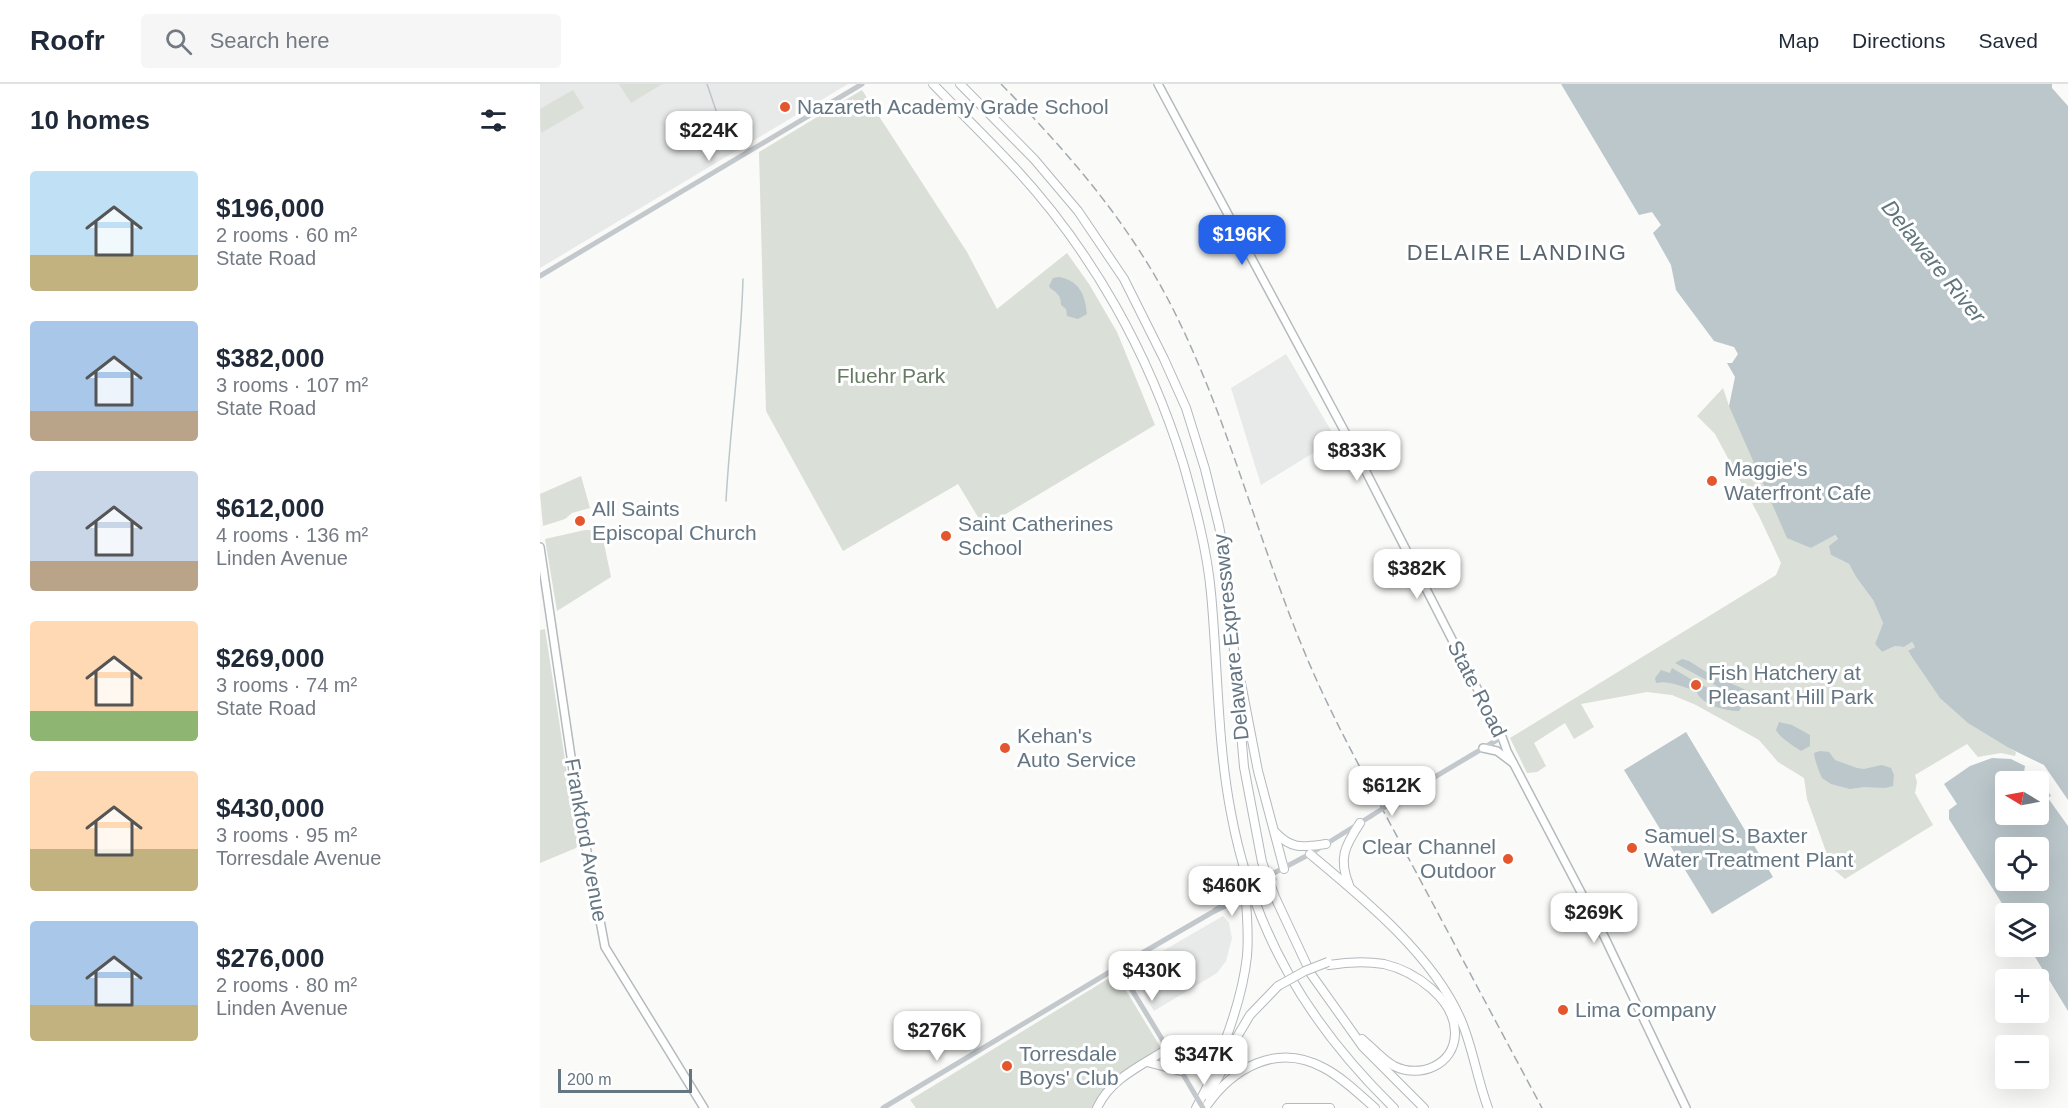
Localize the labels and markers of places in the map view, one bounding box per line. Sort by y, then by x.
place label: Nazareth Academy Grade School [797,95,1109,118]
marker: Nazareth Academy Grade School [778,100,792,114]
pin: $224K [667,111,751,162]
pin: $196K [1200,215,1284,266]
pin: $833K [1315,431,1399,482]
place label: Maggie's Waterfront Cafe [1724,457,1871,504]
marker: Maggie's Waterfront Cafe [1705,474,1719,488]
place label: All Saints Episcopal Church [592,497,757,544]
place label: Saint Catherines School [958,512,1113,559]
marker: All Saints Episcopal Church [573,514,587,528]
marker: Saint Catherines School [939,529,953,543]
pin: $382K [1375,549,1459,600]
place label: Fish Hatchery at Pleasant Hill Park [1708,661,1874,708]
marker: Fish Hatchery at Pleasant Hill Park [1689,678,1703,692]
place label: Kehan's Auto Service [1017,724,1136,771]
marker: Kehan's Auto Service [998,741,1012,755]
pin: $612K [1350,766,1434,817]
place label: Samuel S. Baxter Water Treatment Plant [1644,824,1853,871]
place label: Clear Channel Outdoor [1362,835,1496,882]
marker: Samuel S. Baxter Water Treatment Plant [1625,841,1639,855]
marker: Clear Channel Outdoor [1501,852,1515,866]
pin: $460K [1190,866,1274,917]
pin: $269K [1552,893,1636,944]
pin: $430K [1110,951,1194,1002]
place label: Lima Company [1575,998,1717,1021]
marker: Lima Company [1556,1003,1570,1017]
pin: $276K [895,1011,979,1062]
pin: $347K [1162,1035,1246,1086]
place label: Torresdale Boys' Club [1019,1042,1119,1089]
marker: Torresdale Boys' Club [1000,1059,1014,1073]

